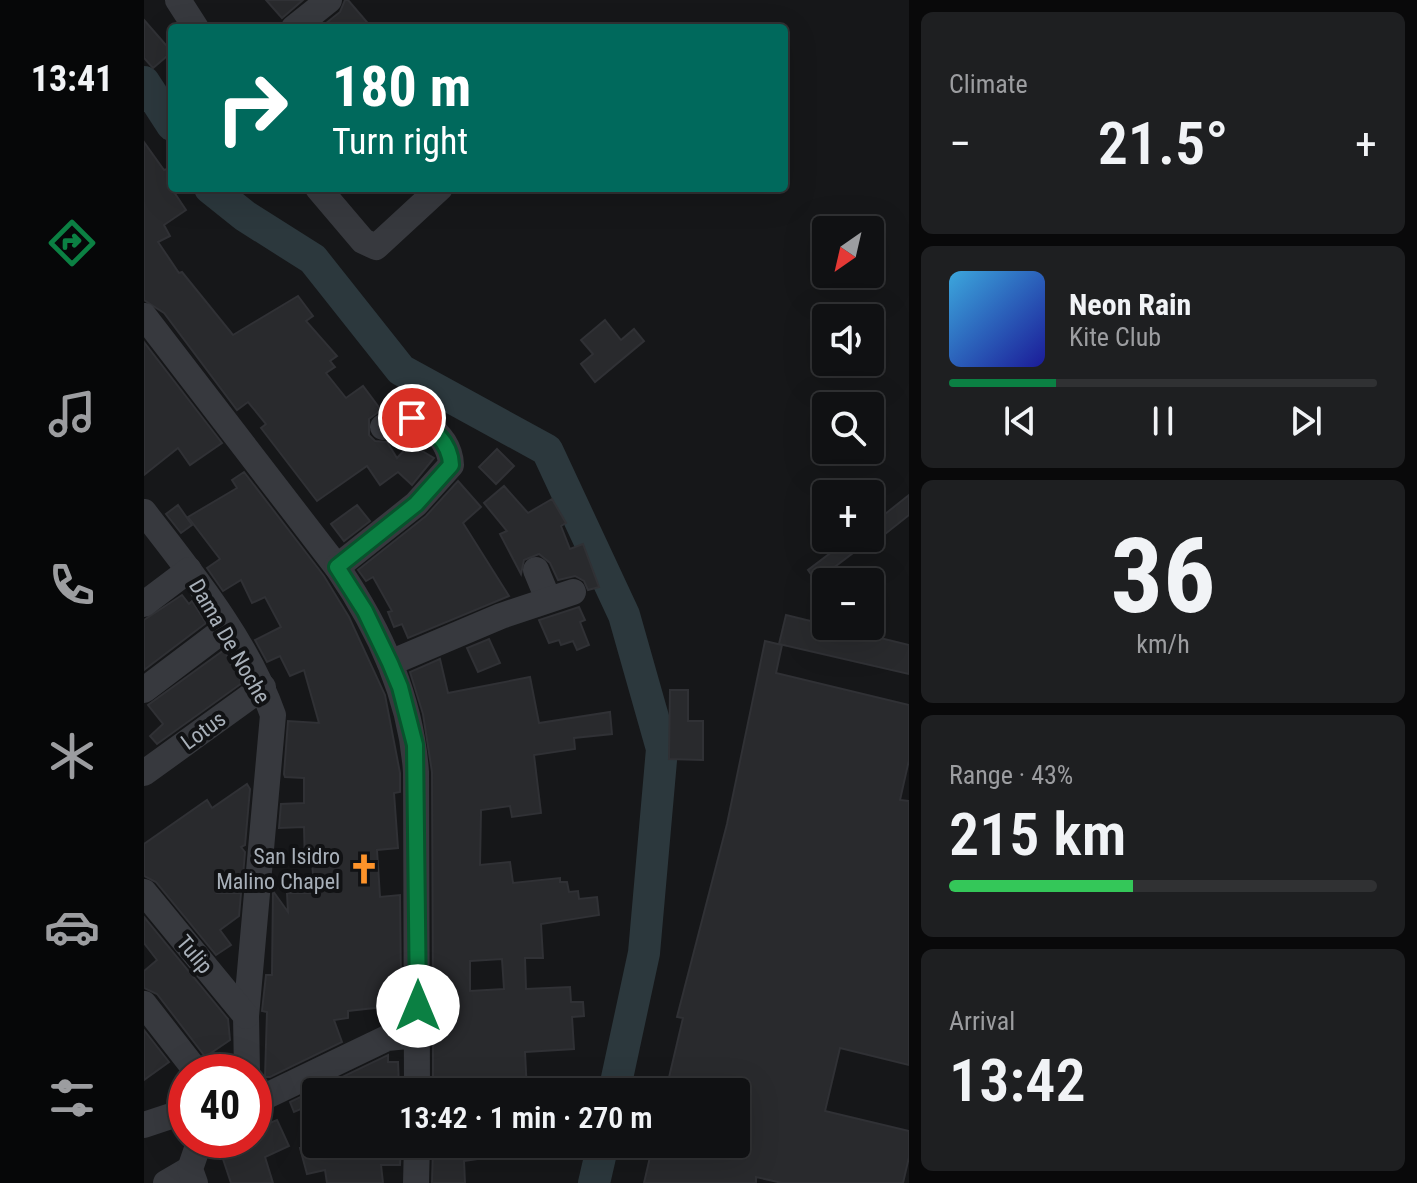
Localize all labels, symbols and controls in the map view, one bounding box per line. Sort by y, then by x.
text: 180 m [332,54,471,120]
icon: right [200,56,304,160]
text: 13:41 [31,58,113,100]
text: Climate [949,69,1028,99]
text: 21.5° [1098,108,1228,179]
text: − [949,118,971,170]
text: + [1355,118,1377,170]
text: Turn right [332,121,468,163]
icon: directions [44,215,100,271]
north arrow [812,216,884,288]
map controls [812,216,884,640]
text: Neon Rain [1069,287,1191,322]
button: sound [812,304,884,376]
text: Kite Club [1069,322,1161,352]
pin [378,384,446,452]
icon: music [44,386,100,442]
button: search [812,392,884,464]
icon: arrive [390,396,434,440]
icon: previous [998,399,1042,443]
icon: pause [1141,399,1185,443]
icon: next [1284,399,1328,443]
button: + [812,480,884,552]
text: 36 [1110,516,1216,637]
icon: phone [44,557,100,613]
button: − [812,568,884,640]
street label: Dama De Noche [184,575,275,708]
text: km/h [1136,629,1190,659]
street label: Lotus [176,706,230,755]
icon: climate [44,728,100,784]
text: Range · 43% [949,760,1073,790]
text: 215 km [949,799,1126,870]
place label: San Isidro Malino Chapel [216,844,340,894]
church icon: San Isidro Malino Chapel [347,852,381,886]
icon: car [44,899,100,955]
street label: Tulip [172,930,218,978]
position arrow [376,964,460,1048]
text: Arrival [949,1006,1015,1036]
text: 13:42 [949,1045,1086,1116]
speed limit sign: 40 [168,1054,272,1158]
icon: filters [44,1070,100,1126]
text: 13:42 · 1 min · 270 m [399,1100,653,1135]

